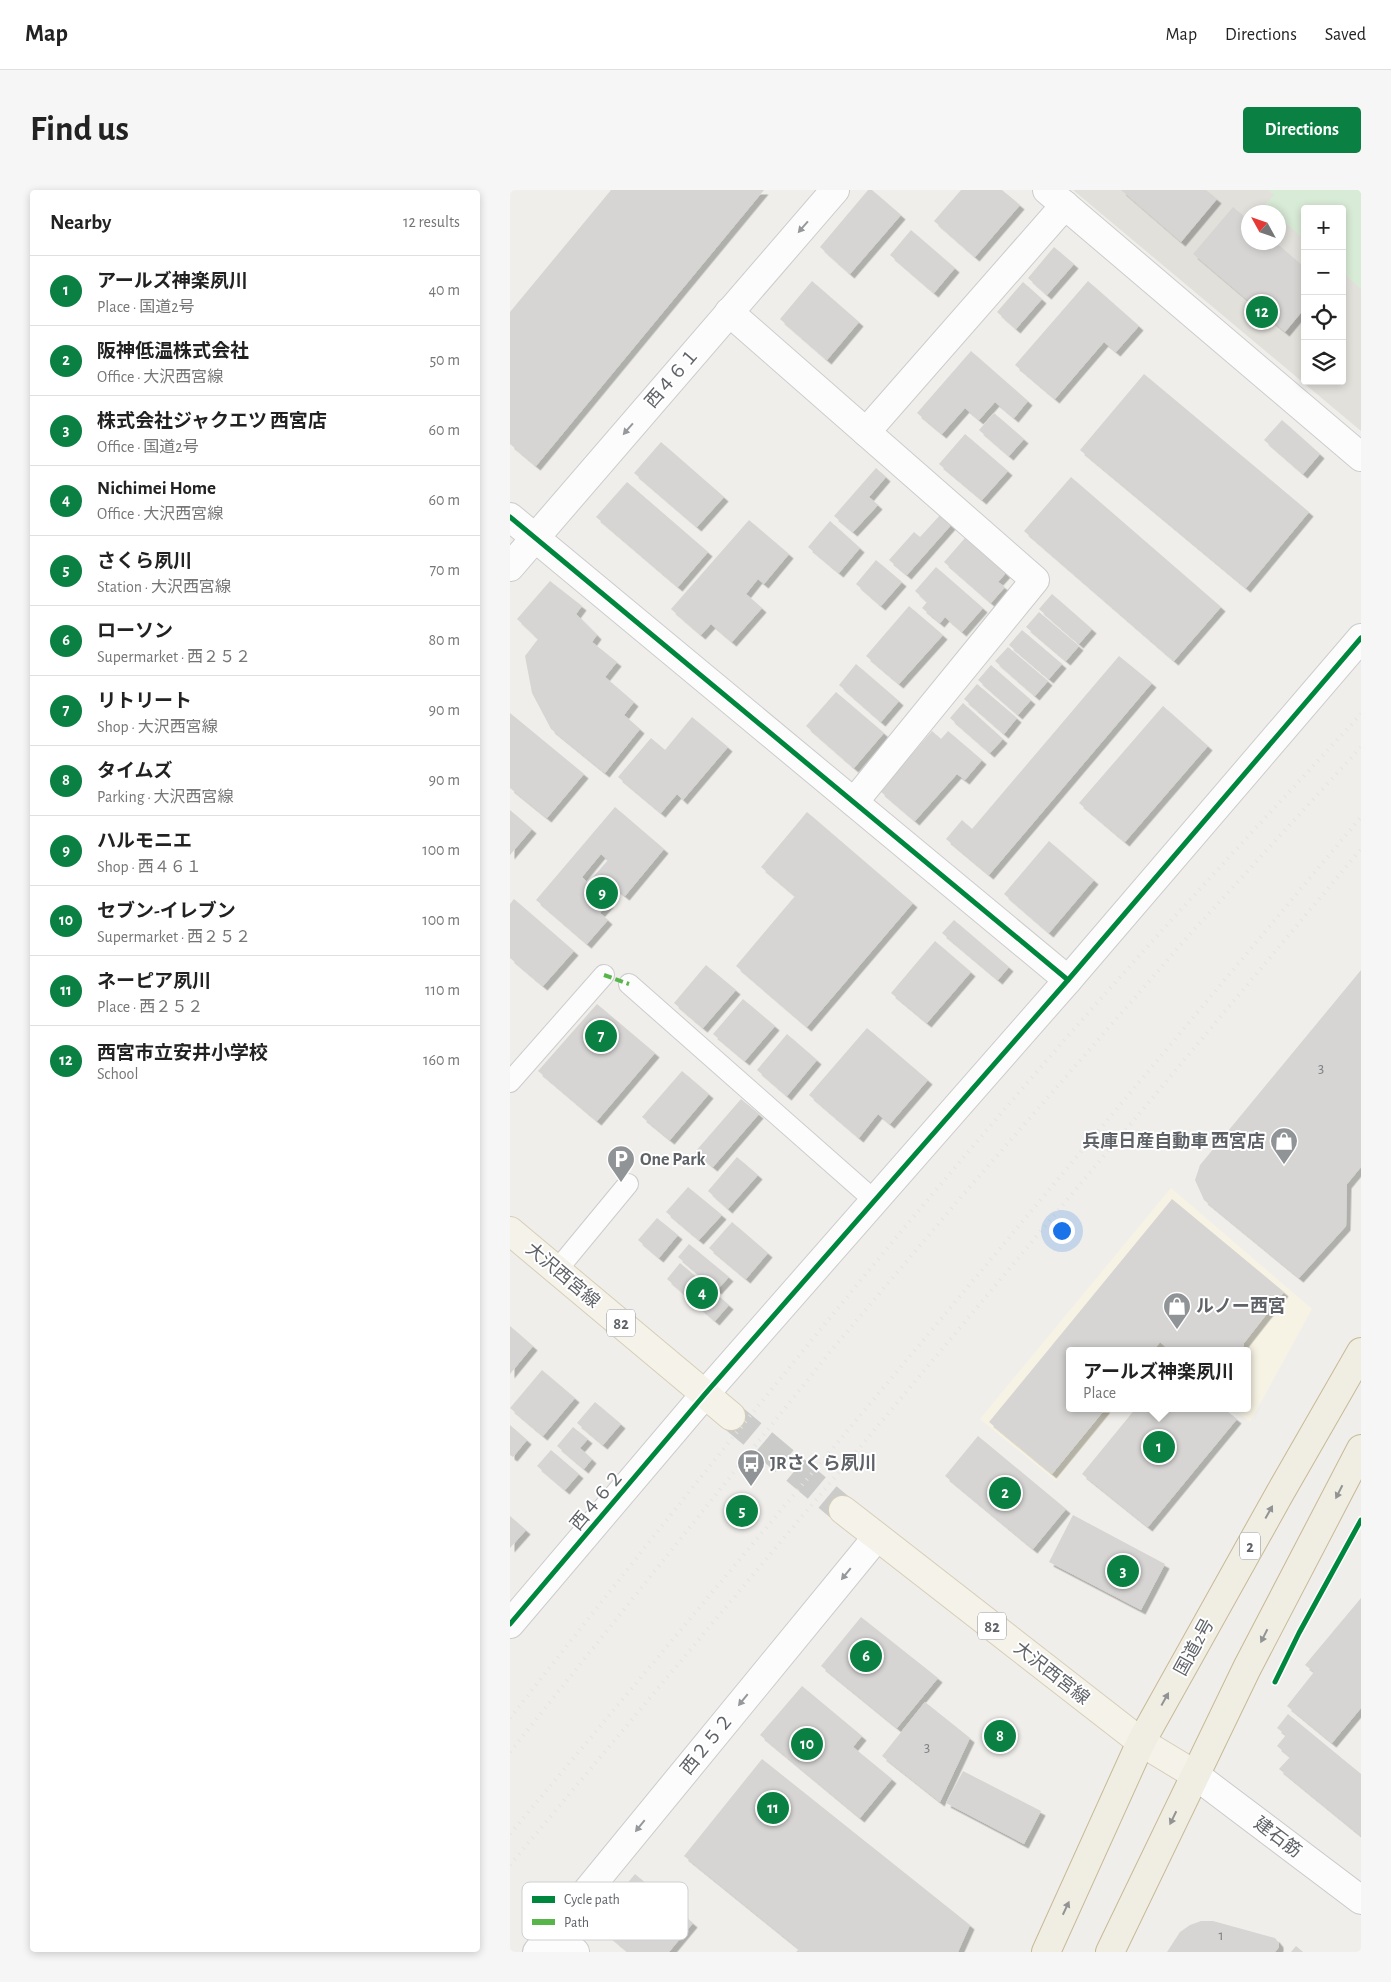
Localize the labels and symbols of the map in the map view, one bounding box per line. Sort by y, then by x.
north arrow [1241,205,1286,250]
one-way arrow [797,220,808,233]
pin: 12 [1246,293,1278,331]
street label: 西４６１ [642,346,703,412]
one-way arrow [622,423,634,435]
pin: 9 [586,874,618,912]
pin: 7 [585,1017,617,1055]
house number: 3 [1318,1061,1324,1076]
shop icon: 兵庫日産自動車 西宮店 [1269,1126,1299,1165]
place label: 兵庫日産自動車 西宮店 [1082,1131,1265,1151]
parking icon: One Park [606,1144,636,1183]
place label: One Park [640,1151,705,1169]
your location [1049,1218,1075,1244]
street label: 大沢西宮線 [522,1238,604,1312]
pin: 4 [686,1274,718,1312]
shop icon: ルノー西宮 [1162,1291,1192,1330]
place label: ルノー西宮 [1196,1297,1286,1316]
road number: 82 [607,1310,635,1336]
pin: 1 [1143,1428,1175,1466]
bus stop icon: JRさくら夙川 [736,1448,766,1487]
place label: JRさくら夙川 [770,1453,877,1473]
street label: 西４６２ [568,1467,628,1534]
pin: 2 [989,1474,1021,1512]
one-way arrow [1334,1485,1343,1499]
pin: 5 [726,1492,758,1530]
one-way arrow [1265,1504,1273,1519]
road number: 2 [1240,1532,1260,1560]
pin: 3 [1107,1552,1139,1590]
one-way arrow [841,1567,852,1580]
road number: 82 [978,1612,1006,1640]
street label: 国道2号 [1170,1615,1218,1679]
one-way arrow [1260,1629,1268,1643]
pin: 6 [850,1637,882,1675]
street label: 大沢西宮線 [1010,1637,1094,1709]
one-way arrow [738,1693,749,1706]
one-way arrow [1160,1693,1169,1706]
street label: 西２５２ [678,1711,737,1778]
pin: 8 [984,1717,1016,1755]
pin: 10 [791,1725,823,1763]
house number: 3 [924,1740,930,1755]
pin: 11 [757,1789,789,1827]
one-way arrow [1169,1811,1177,1825]
street label: 建石筋 [1250,1814,1305,1861]
one-way arrow [635,1819,646,1832]
legend [522,1882,688,1940]
text: Cycle path [564,1893,620,1907]
one-way arrow [1062,1901,1070,1915]
text: Path [564,1916,589,1930]
house number: 1 [1218,1928,1224,1943]

